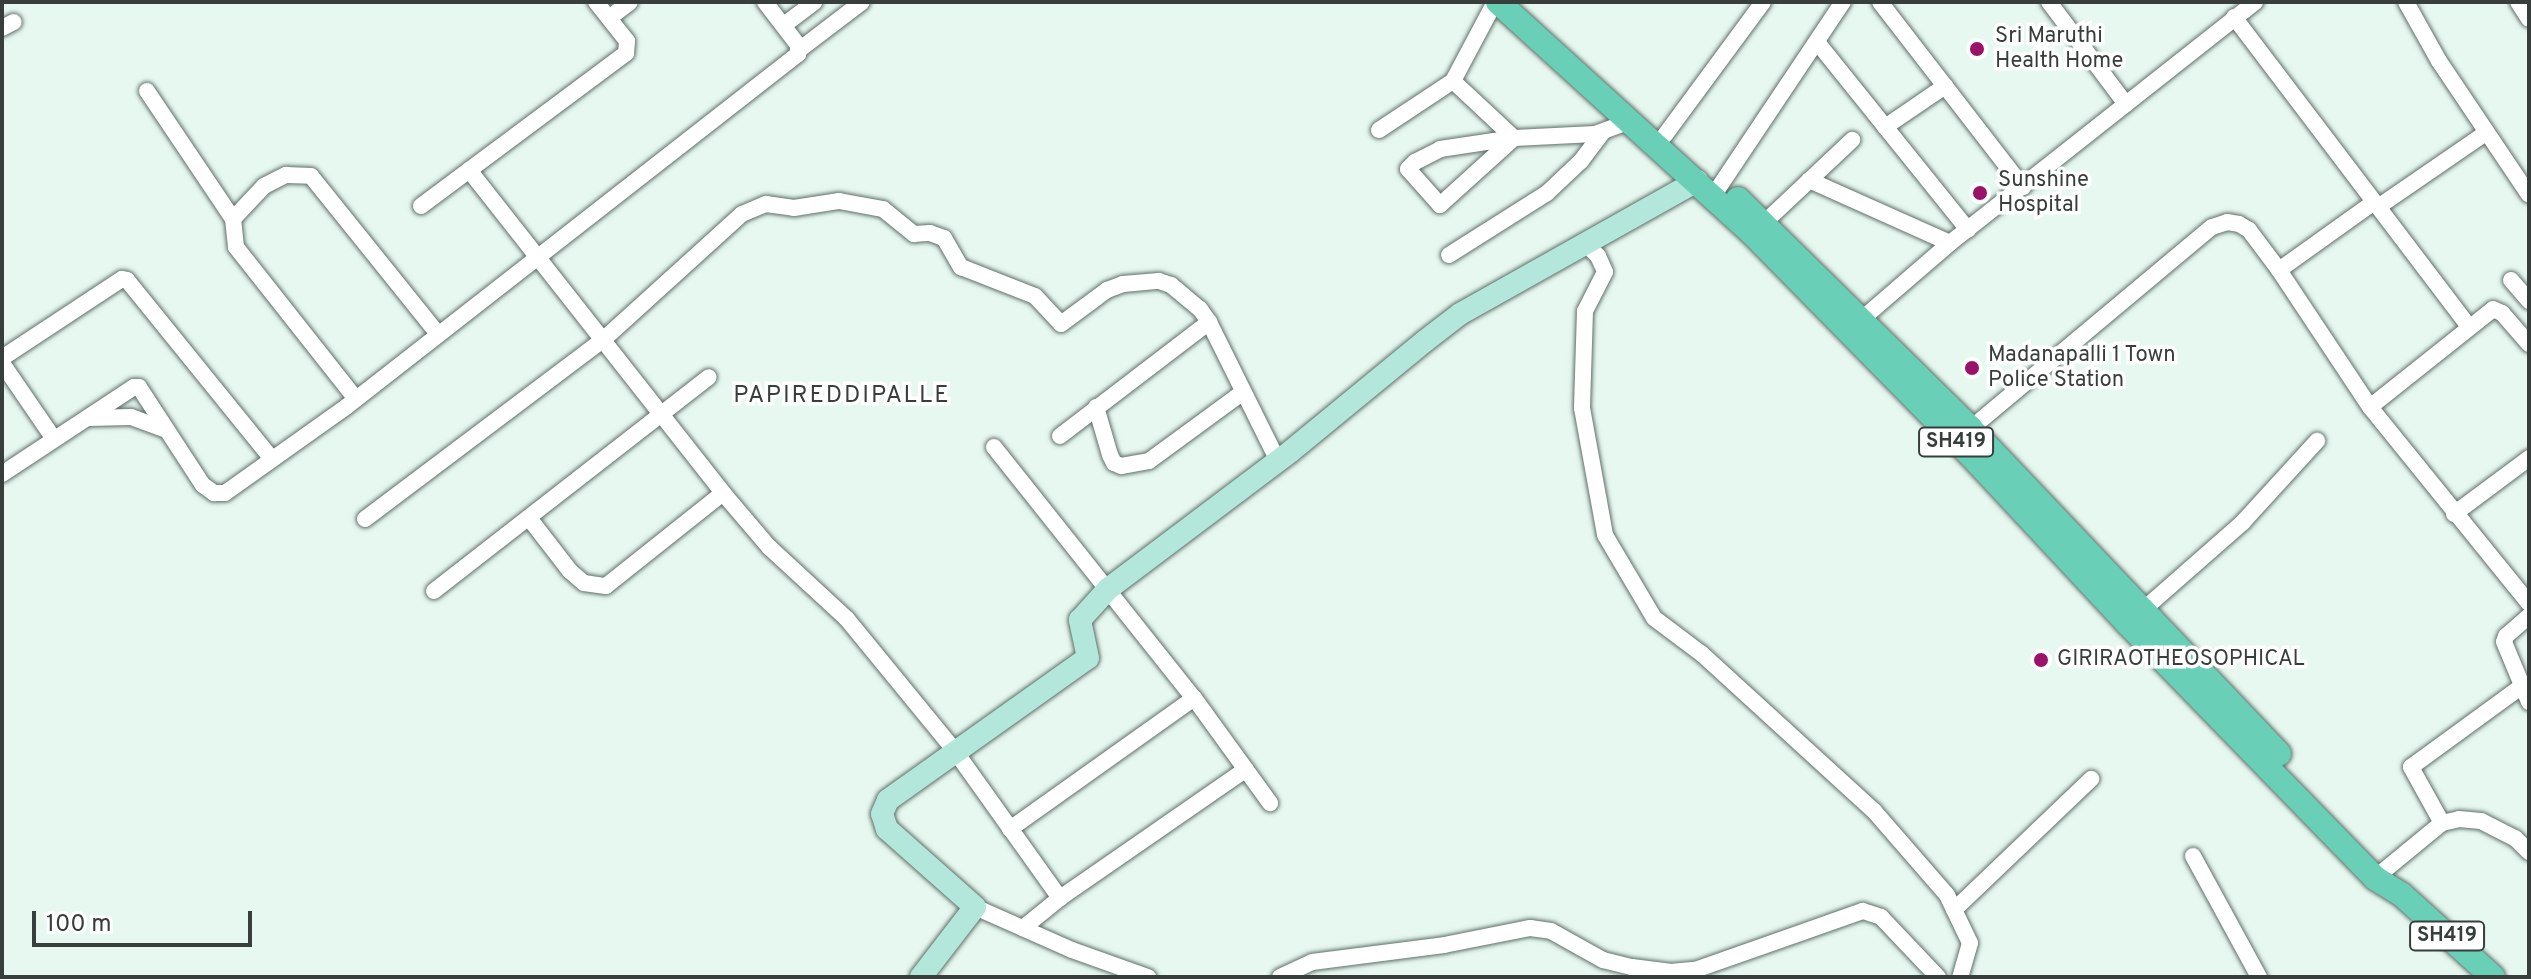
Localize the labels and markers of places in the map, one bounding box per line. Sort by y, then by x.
place label: Sri Maruthi Health Home [1995,23,2123,74]
marker: Sri Maruthi Health Home [1966,38,1988,60]
place label: Sunshine Hospital [1998,167,2089,218]
marker: Sunshine Hospital [1969,182,1991,204]
place label: Madanapalli 1 Town Police Station [1988,342,2176,394]
marker: Madanapalli 1 Town Police Station [1963,359,1981,377]
place label: GIRIRAOTHEOSOPHICAL [2057,647,2305,673]
marker: GIRIRAOTHEOSOPHICAL [2032,651,2050,669]

